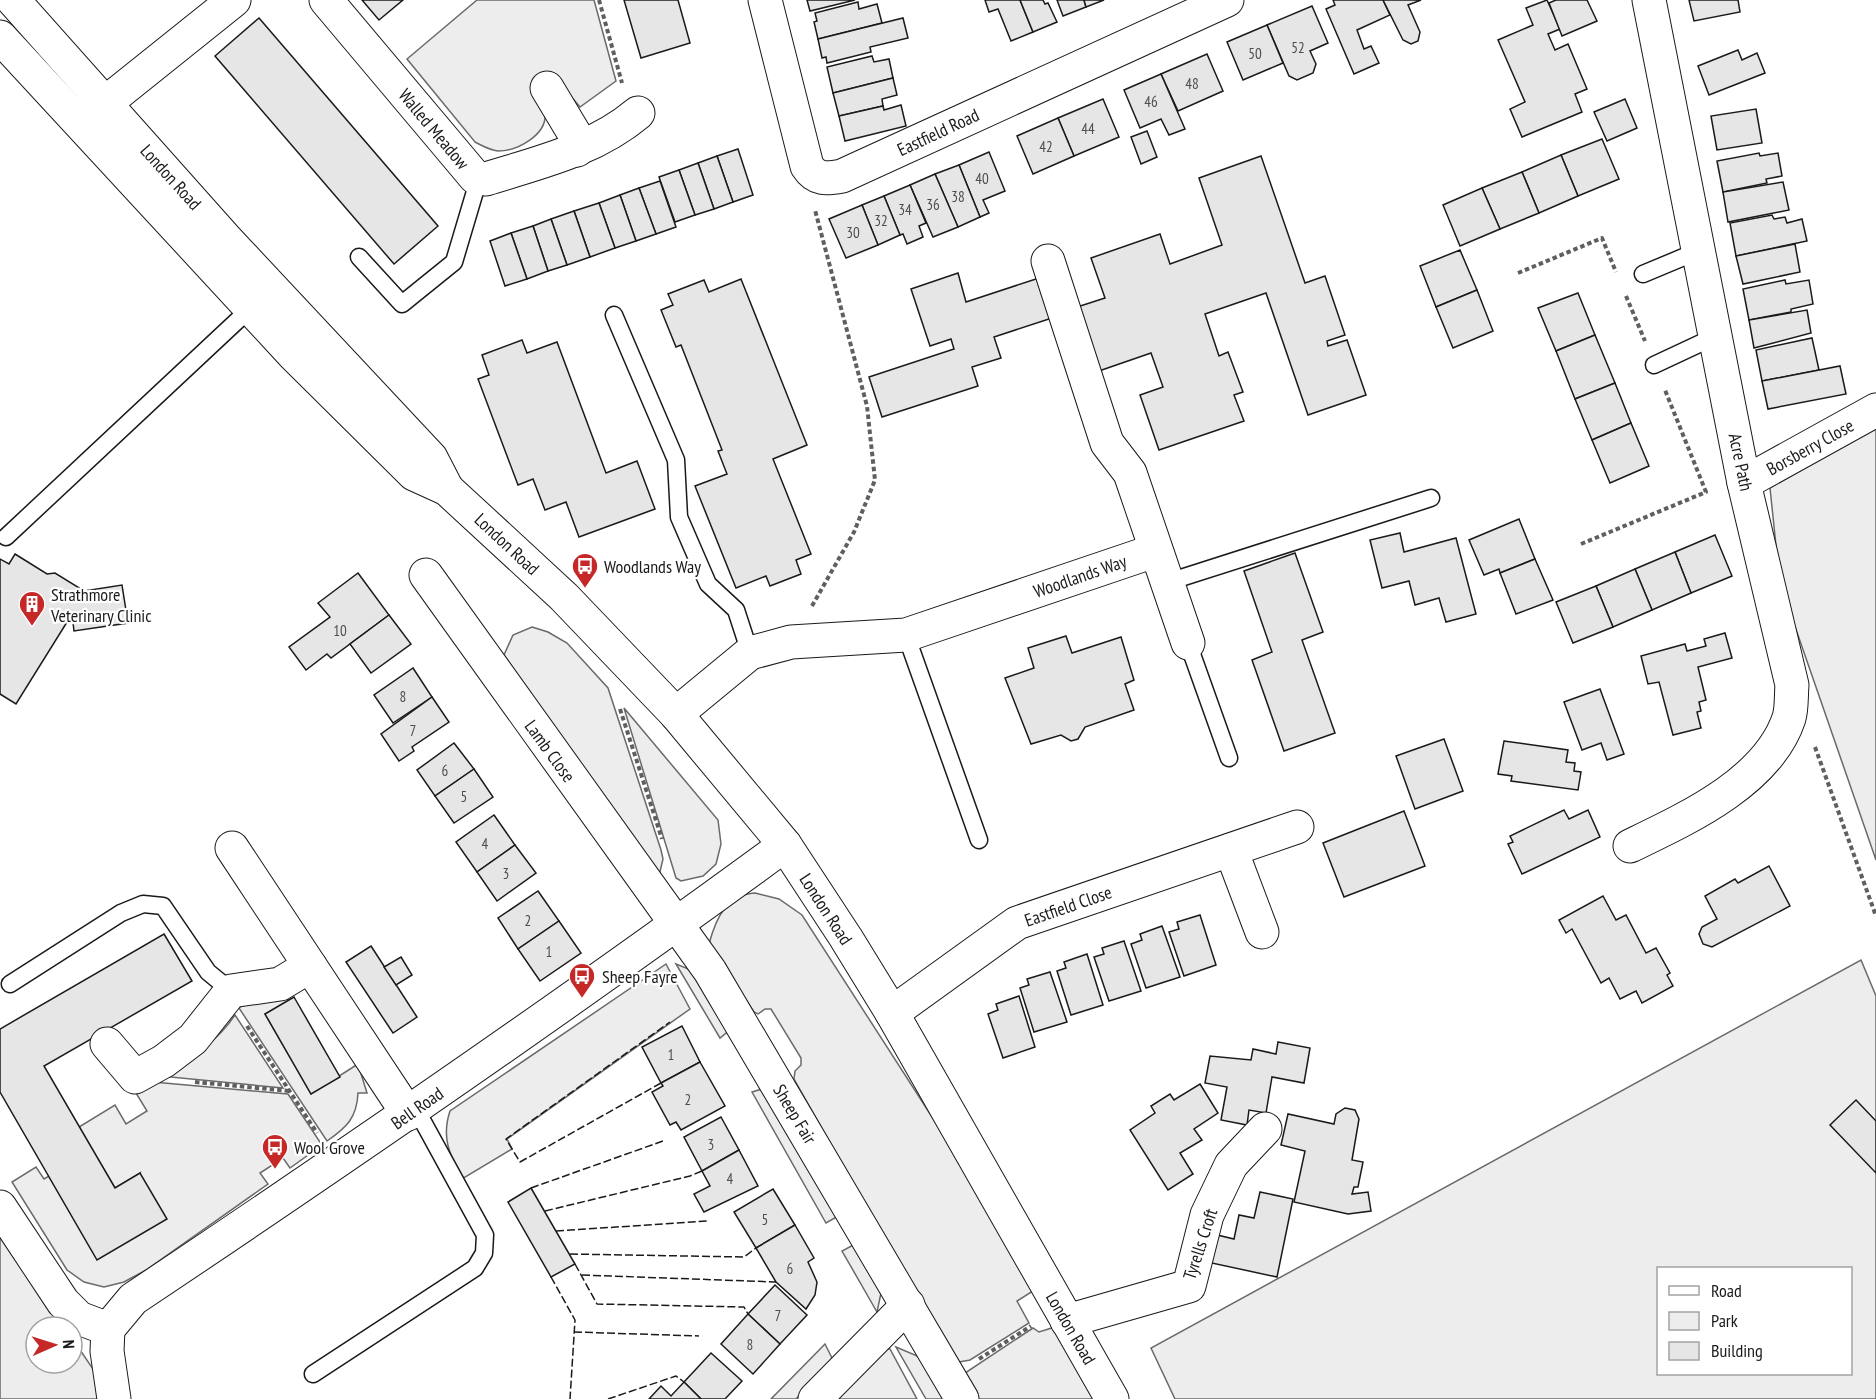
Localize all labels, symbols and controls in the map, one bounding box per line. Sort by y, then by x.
house number: 52 [1291,38,1305,57]
house number: 50 [1248,44,1262,63]
house number: 48 [1185,74,1199,93]
street label: Walled Meadow [394,84,475,174]
house number: 46 [1144,92,1158,111]
street label: Eastfield Road [893,103,983,161]
house number: 44 [1081,119,1095,138]
house number: 42 [1039,137,1053,156]
street label: London Road [136,139,206,215]
house number: 40 [975,169,989,188]
house number: 38 [951,187,965,206]
house number: 36 [926,195,940,214]
house number: 34 [898,200,912,219]
house number: 32 [874,211,888,230]
house number: 30 [846,223,860,242]
street label: Borsberry Close [1762,414,1858,480]
street label: Acre Path [1724,431,1758,493]
street label: London Road [470,508,544,580]
street label: Woodlands Way [1030,549,1130,603]
bus stop icon: Woodlands Way [570,551,600,589]
place label: Woodlands Way [604,555,701,578]
place label: Strathmore Veterinary Clinic [50,583,152,627]
building icon: Strathmore Veterinary Clinic [17,589,47,627]
house number: 10 [333,621,347,640]
house number: 8 [400,687,406,706]
street label: Lamb Close [520,715,580,787]
house number: 7 [410,721,416,740]
house number: 6 [442,761,449,780]
house number: 5 [461,787,467,806]
house number: 4 [482,834,489,853]
house number: 3 [503,864,509,883]
street label: London Road [794,869,858,949]
street label: Eastfield Close [1021,880,1115,932]
house number: 2 [525,911,531,930]
house number: 1 [546,942,552,961]
bus stop icon: Sheep Fayre [567,961,597,999]
place label: Sheep Fayre [602,965,678,988]
house number: 1 [668,1045,674,1064]
street label: Sheep Fair [768,1080,822,1148]
street label: Bell Road [386,1082,448,1134]
house number: 2 [685,1090,691,1109]
bus stop icon: Wool Grove [260,1132,290,1170]
house number: 3 [708,1135,714,1154]
place label: Wool Grove [294,1136,365,1159]
house number: 4 [727,1169,734,1188]
street label: Tyrells Croft [1178,1205,1222,1283]
house number: 5 [762,1210,768,1229]
house number: 6 [787,1259,794,1278]
legend [1657,1267,1852,1375]
text: Road [1711,1279,1742,1302]
street label: London Road [1041,1287,1101,1369]
house number: 7 [775,1306,781,1325]
text: Park [1711,1309,1738,1332]
north arrow [24,1315,84,1375]
house number: 8 [747,1335,753,1354]
text: N [59,1339,79,1349]
text: Building [1711,1339,1763,1362]

